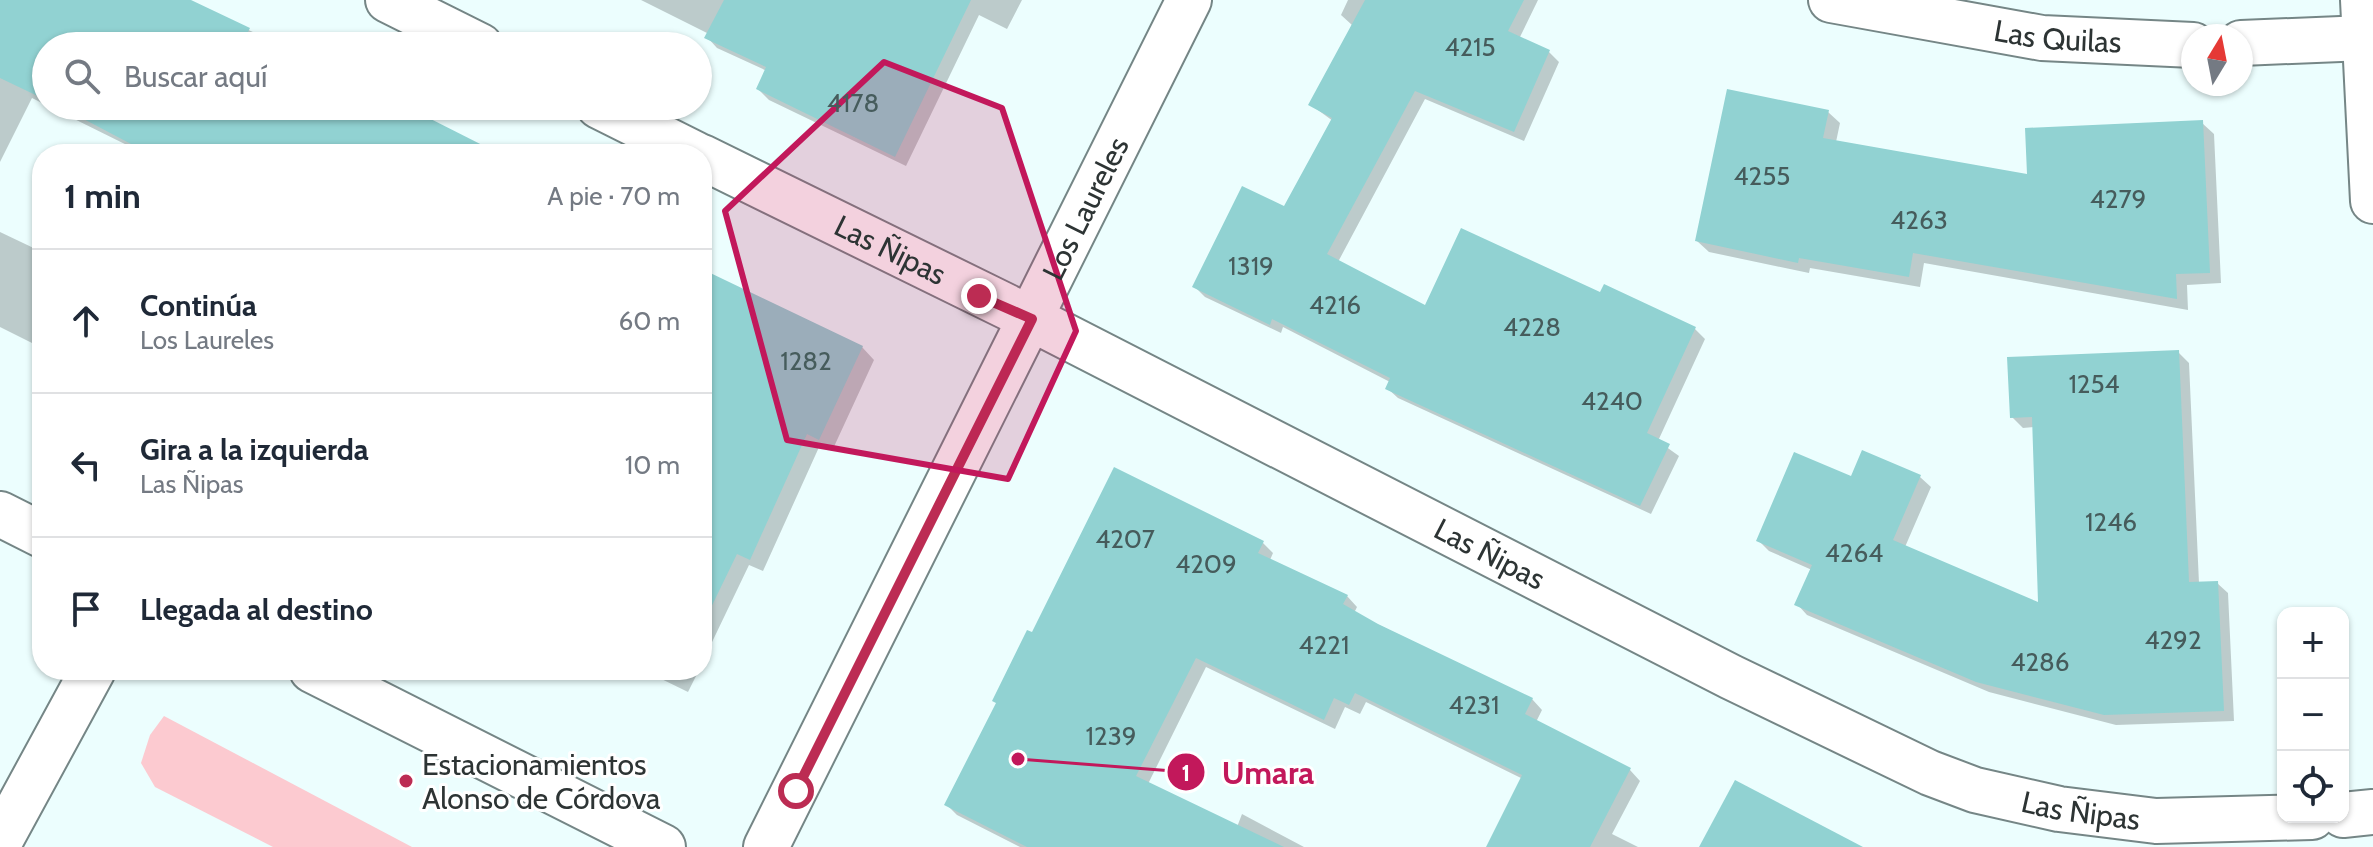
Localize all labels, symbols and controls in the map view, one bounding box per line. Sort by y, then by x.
street label: Las Quilas [1991,11,2122,60]
north arrow [2181,24,2253,96]
house number: 4215 [1444,31,1496,63]
search box [32,32,712,120]
icon: search [60,54,104,98]
text: Buscar aquí [124,58,267,95]
house number: 4178 [827,87,879,119]
street label: Los Laureles [1034,131,1136,286]
house number: 4255 [1734,160,1790,192]
text: 1 min [64,175,141,217]
text: A pie · 70 m [547,180,680,212]
house number: 4279 [2090,183,2146,215]
house number: 4263 [1890,204,1948,236]
street label: Las Ñipas [829,207,952,292]
house number: 1319 [1228,250,1274,282]
route end [961,278,997,314]
text: Continúa [140,287,257,324]
house number: 4216 [1309,289,1361,321]
icon: ahead [64,299,108,343]
text: 60 m [618,305,680,337]
house number: 4228 [1503,311,1561,343]
text: Los Laureles [140,324,274,356]
house number: 1282 [780,345,832,377]
house number: 1254 [2068,368,2120,400]
house number: 4240 [1581,385,1643,417]
text: Gira a la izquierda [140,431,369,468]
icon: left [64,443,108,487]
text: 10 m [625,449,680,481]
text: Las Ñipas [140,468,243,500]
house number: 1246 [2085,506,2137,538]
street label: Las Ñipas [1428,510,1551,597]
house number: 4207 [1095,523,1155,555]
house number: 4264 [1825,537,1883,569]
house number: 4209 [1175,548,1237,580]
icon: arrive [64,587,108,631]
text: Llegada al destino [140,591,373,628]
map controls [2277,607,2349,823]
button: + [2277,607,2349,679]
house number: 4292 [2144,624,2202,656]
house number: 4221 [1299,629,1349,661]
house number: 4286 [2010,646,2070,678]
button: − [2277,679,2349,751]
house number: 4231 [1448,689,1500,721]
house number: 1239 [1086,720,1136,752]
callout: Umara [1166,744,1330,800]
place label: Estacionamientos Alonso de Córdova [422,746,661,817]
button: locate [2277,751,2349,823]
text: Umara [1222,753,1314,792]
text: 1 [1182,758,1190,787]
marker: Estacionamientos Alonso de Córdova [397,772,415,790]
route start [778,773,814,809]
street label: Las Ñipas [2018,783,2142,837]

